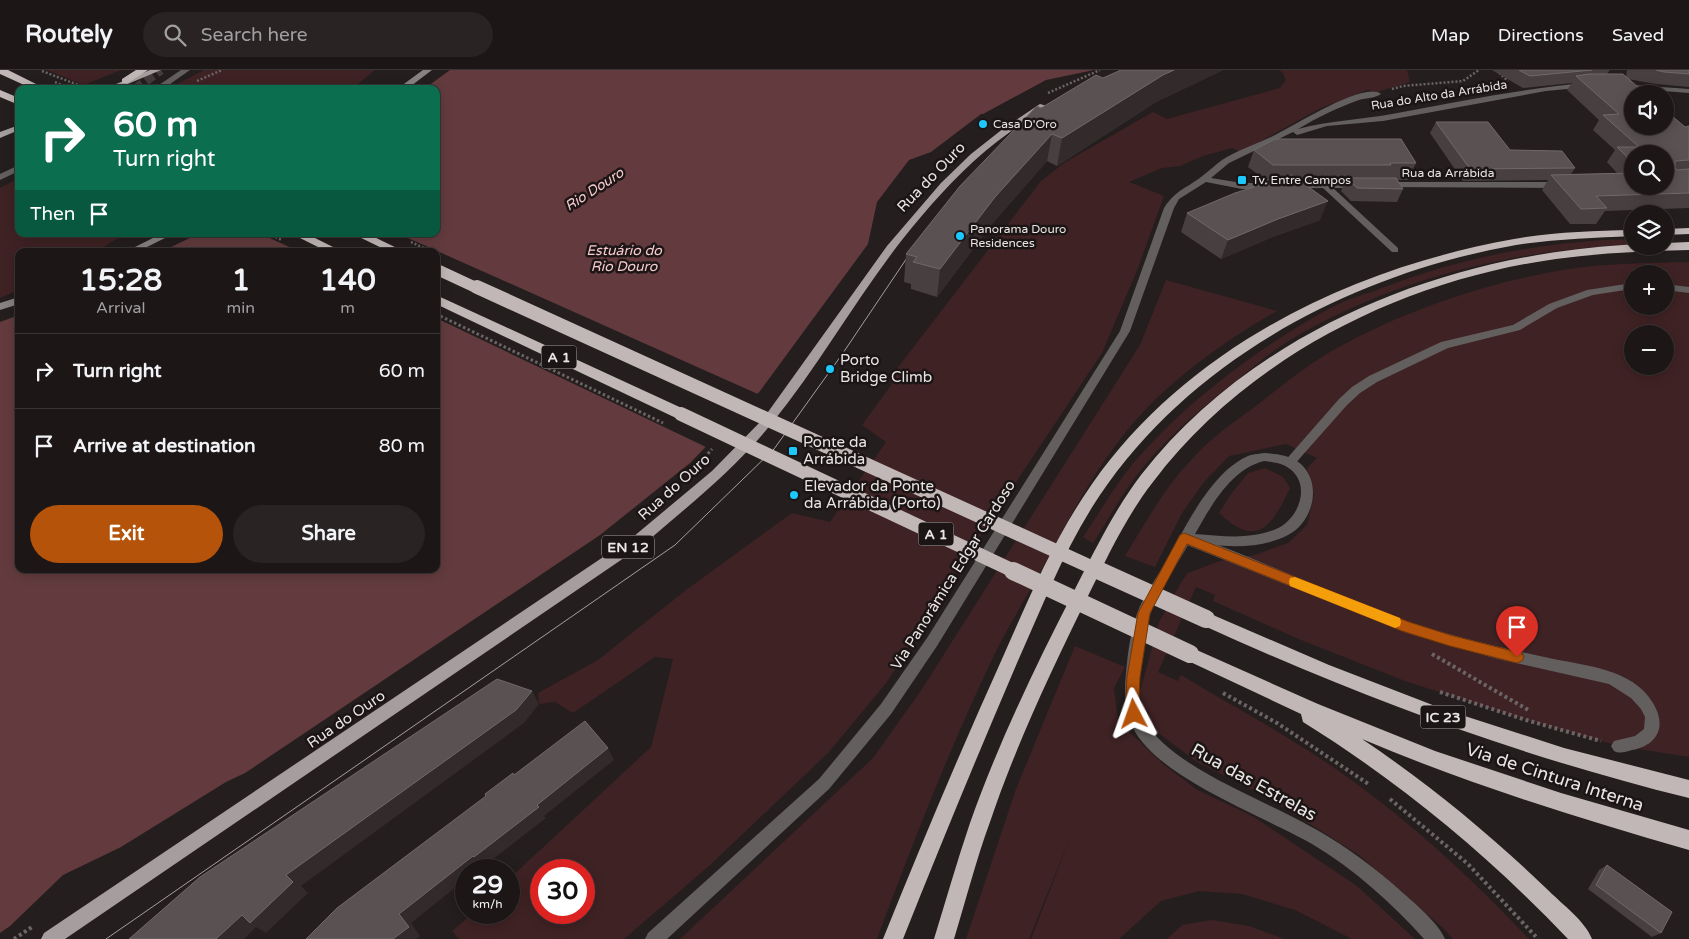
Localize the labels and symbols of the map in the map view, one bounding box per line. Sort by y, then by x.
street label: Rua do Alto da Arrábida [1370,77,1508,113]
place label: Casa D'Oro [993,117,1057,131]
marker: Casa D'Oro [977,118,989,130]
street label: Rua do Ouro [893,138,969,216]
water label: Rio Douro [562,163,628,215]
street label: Rua da Arrábida [1402,166,1494,180]
place label: Tv. Entre Campos [1252,173,1351,187]
marker: Tv. Entre Campos [1236,174,1248,186]
place label: Panorama Douro Residences [970,222,1066,250]
marker: Panorama Douro Residences [954,230,966,242]
water label: Estuário do Rio Douro [586,242,663,275]
road number: A 1 [542,346,576,368]
place label: Porto Bridge Climb [840,351,932,386]
marker: Porto Bridge Climb [824,363,836,375]
place label: Ponte da Arrábida [803,433,867,468]
marker: Ponte da Arrábida [787,445,799,457]
street label: Rua do Ouro [634,450,714,524]
place label: Elevador da Ponte da Arrábida (Porto) [804,477,941,512]
street label: Via Panorâmica Edgar Cardoso [887,477,1019,673]
marker: Elevador da Ponte da Arrábida (Porto) [788,489,800,501]
road number: A 1 [918,522,954,546]
road number: EN 12 [602,536,654,558]
pin [1496,606,1538,657]
street label: Rua do Ouro [303,686,389,752]
position arrow [1107,687,1159,739]
road number: IC 23 [1420,706,1466,729]
street label: Rua das Estrelas [1187,738,1321,826]
street label: Via de Cintura Interna [1463,738,1647,816]
speed limit sign: 30 [530,859,595,924]

